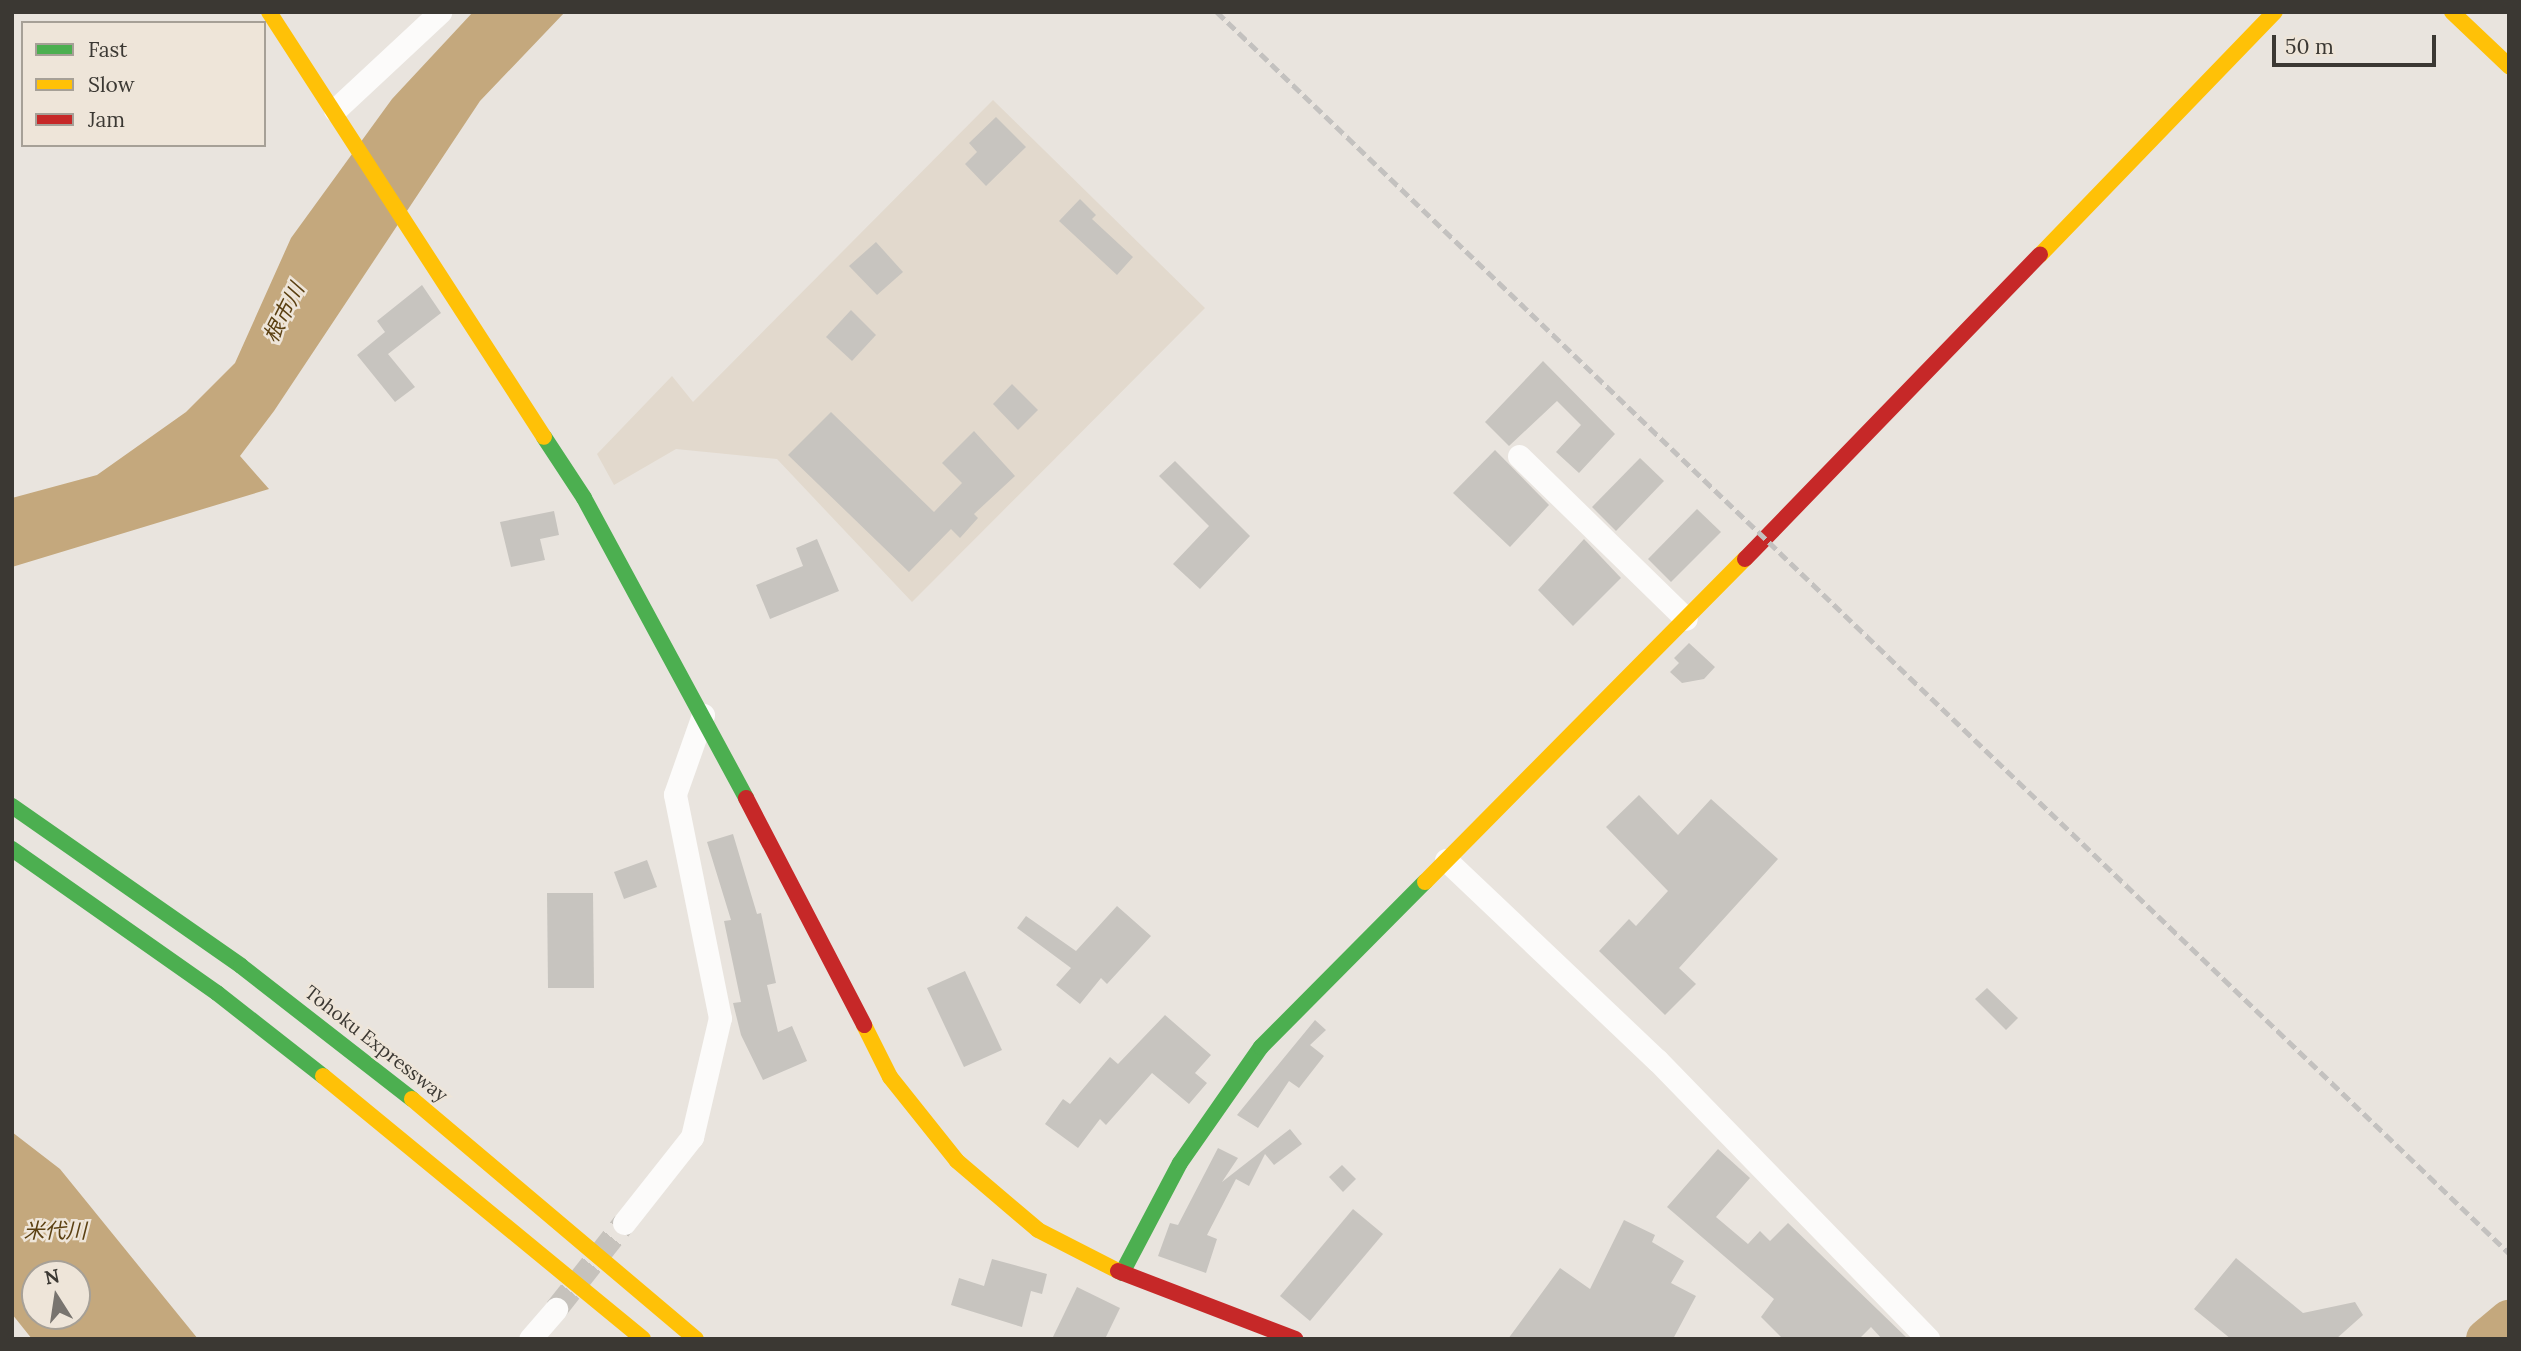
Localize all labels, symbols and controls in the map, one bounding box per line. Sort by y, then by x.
legend [21,21,266,147]
scale bar [2276,21,2440,65]
text: 50 m [2285,33,2334,60]
text: Fast [88,36,127,63]
text: Slow [88,71,135,98]
text: Jam [88,106,125,133]
water label: 根市川 [258,279,310,347]
street label: Tohoku Expressway [300,981,452,1107]
water label: 米代川 [24,1218,86,1244]
north arrow [21,1260,91,1330]
text: N [42,1263,62,1290]

